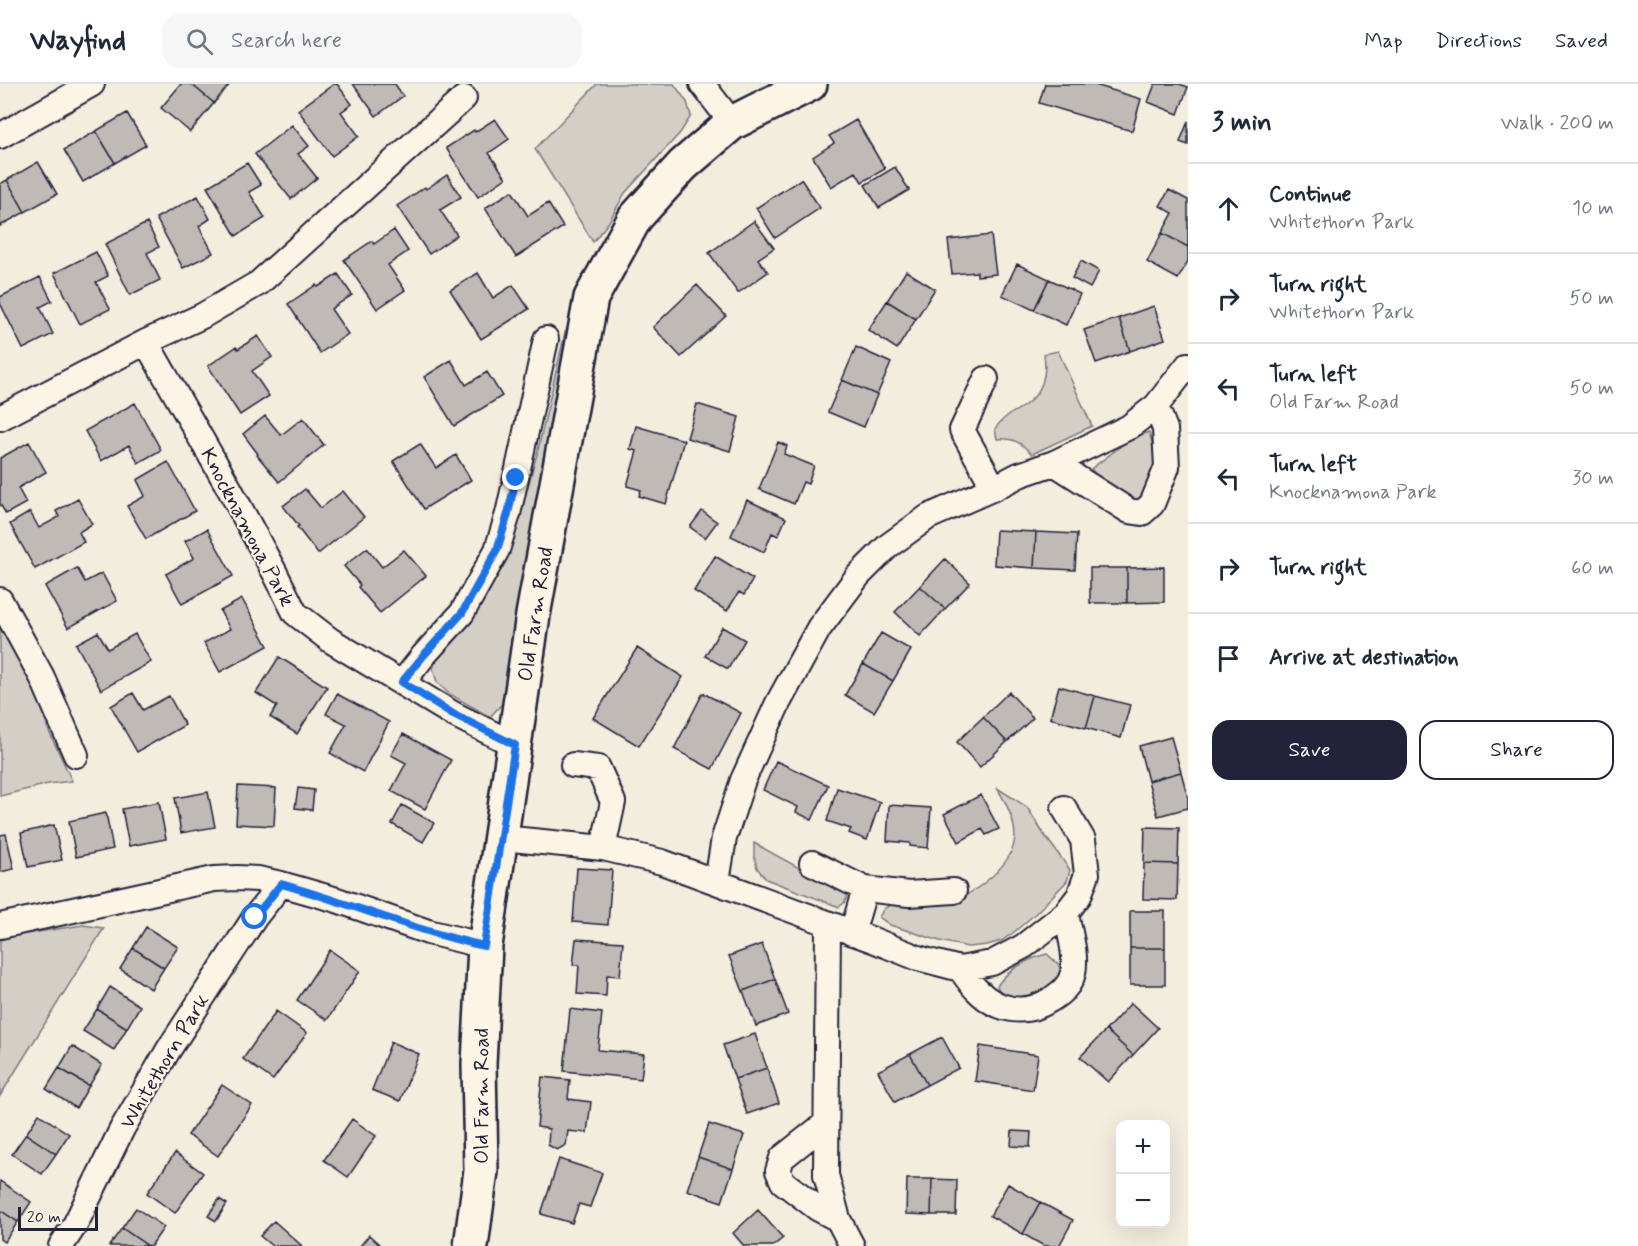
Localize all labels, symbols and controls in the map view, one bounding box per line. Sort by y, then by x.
search box [162,14,582,68]
text: Wayfind [30,23,126,60]
icon: search [183,25,216,58]
text: Search here [231,27,342,55]
text: Map [1364,27,1403,55]
text: Directions [1436,27,1522,55]
text: Saved [1555,27,1608,55]
text: 3 min [1212,106,1272,140]
text: Walk · 200 m [1501,110,1614,137]
text: Continue [1269,181,1351,209]
icon: ahead [1212,192,1245,225]
text: 10 m [1572,195,1614,222]
text: Whitethorn Park [1269,209,1414,236]
text: Turn right [1269,271,1367,299]
icon: right [1212,282,1245,315]
text: 50 m [1569,285,1614,312]
text: Whitethorn Park [1269,299,1414,326]
text: Turn left [1269,361,1357,389]
icon: left [1212,372,1245,405]
text: 50 m [1569,375,1614,402]
text: Old Farm Road [1269,389,1399,416]
street label: Knocknamona Park [193,443,301,612]
text: Turn left [1269,451,1357,479]
icon: left [1212,462,1245,495]
route end [502,464,528,490]
text: 30 m [1572,465,1614,492]
text: Knocknamona Park [1269,479,1437,506]
street label: Old Farm Road [512,545,560,684]
icon: right [1212,552,1245,585]
text: Turn right [1269,554,1367,582]
text: 60 m [1571,555,1614,582]
icon: arrive [1212,642,1245,675]
text: Arrive at destination [1269,644,1459,672]
button: Save [1212,720,1407,780]
button: Share [1419,720,1614,780]
route start [241,903,267,929]
street label: Whitethorn Park [114,989,216,1134]
street label: Old Farm Road [468,1028,496,1164]
map controls [1116,1120,1170,1228]
button: + [1116,1120,1170,1174]
button: − [1116,1174,1170,1228]
scale bar [18,1204,98,1232]
text: 20 m [27,1207,61,1228]

